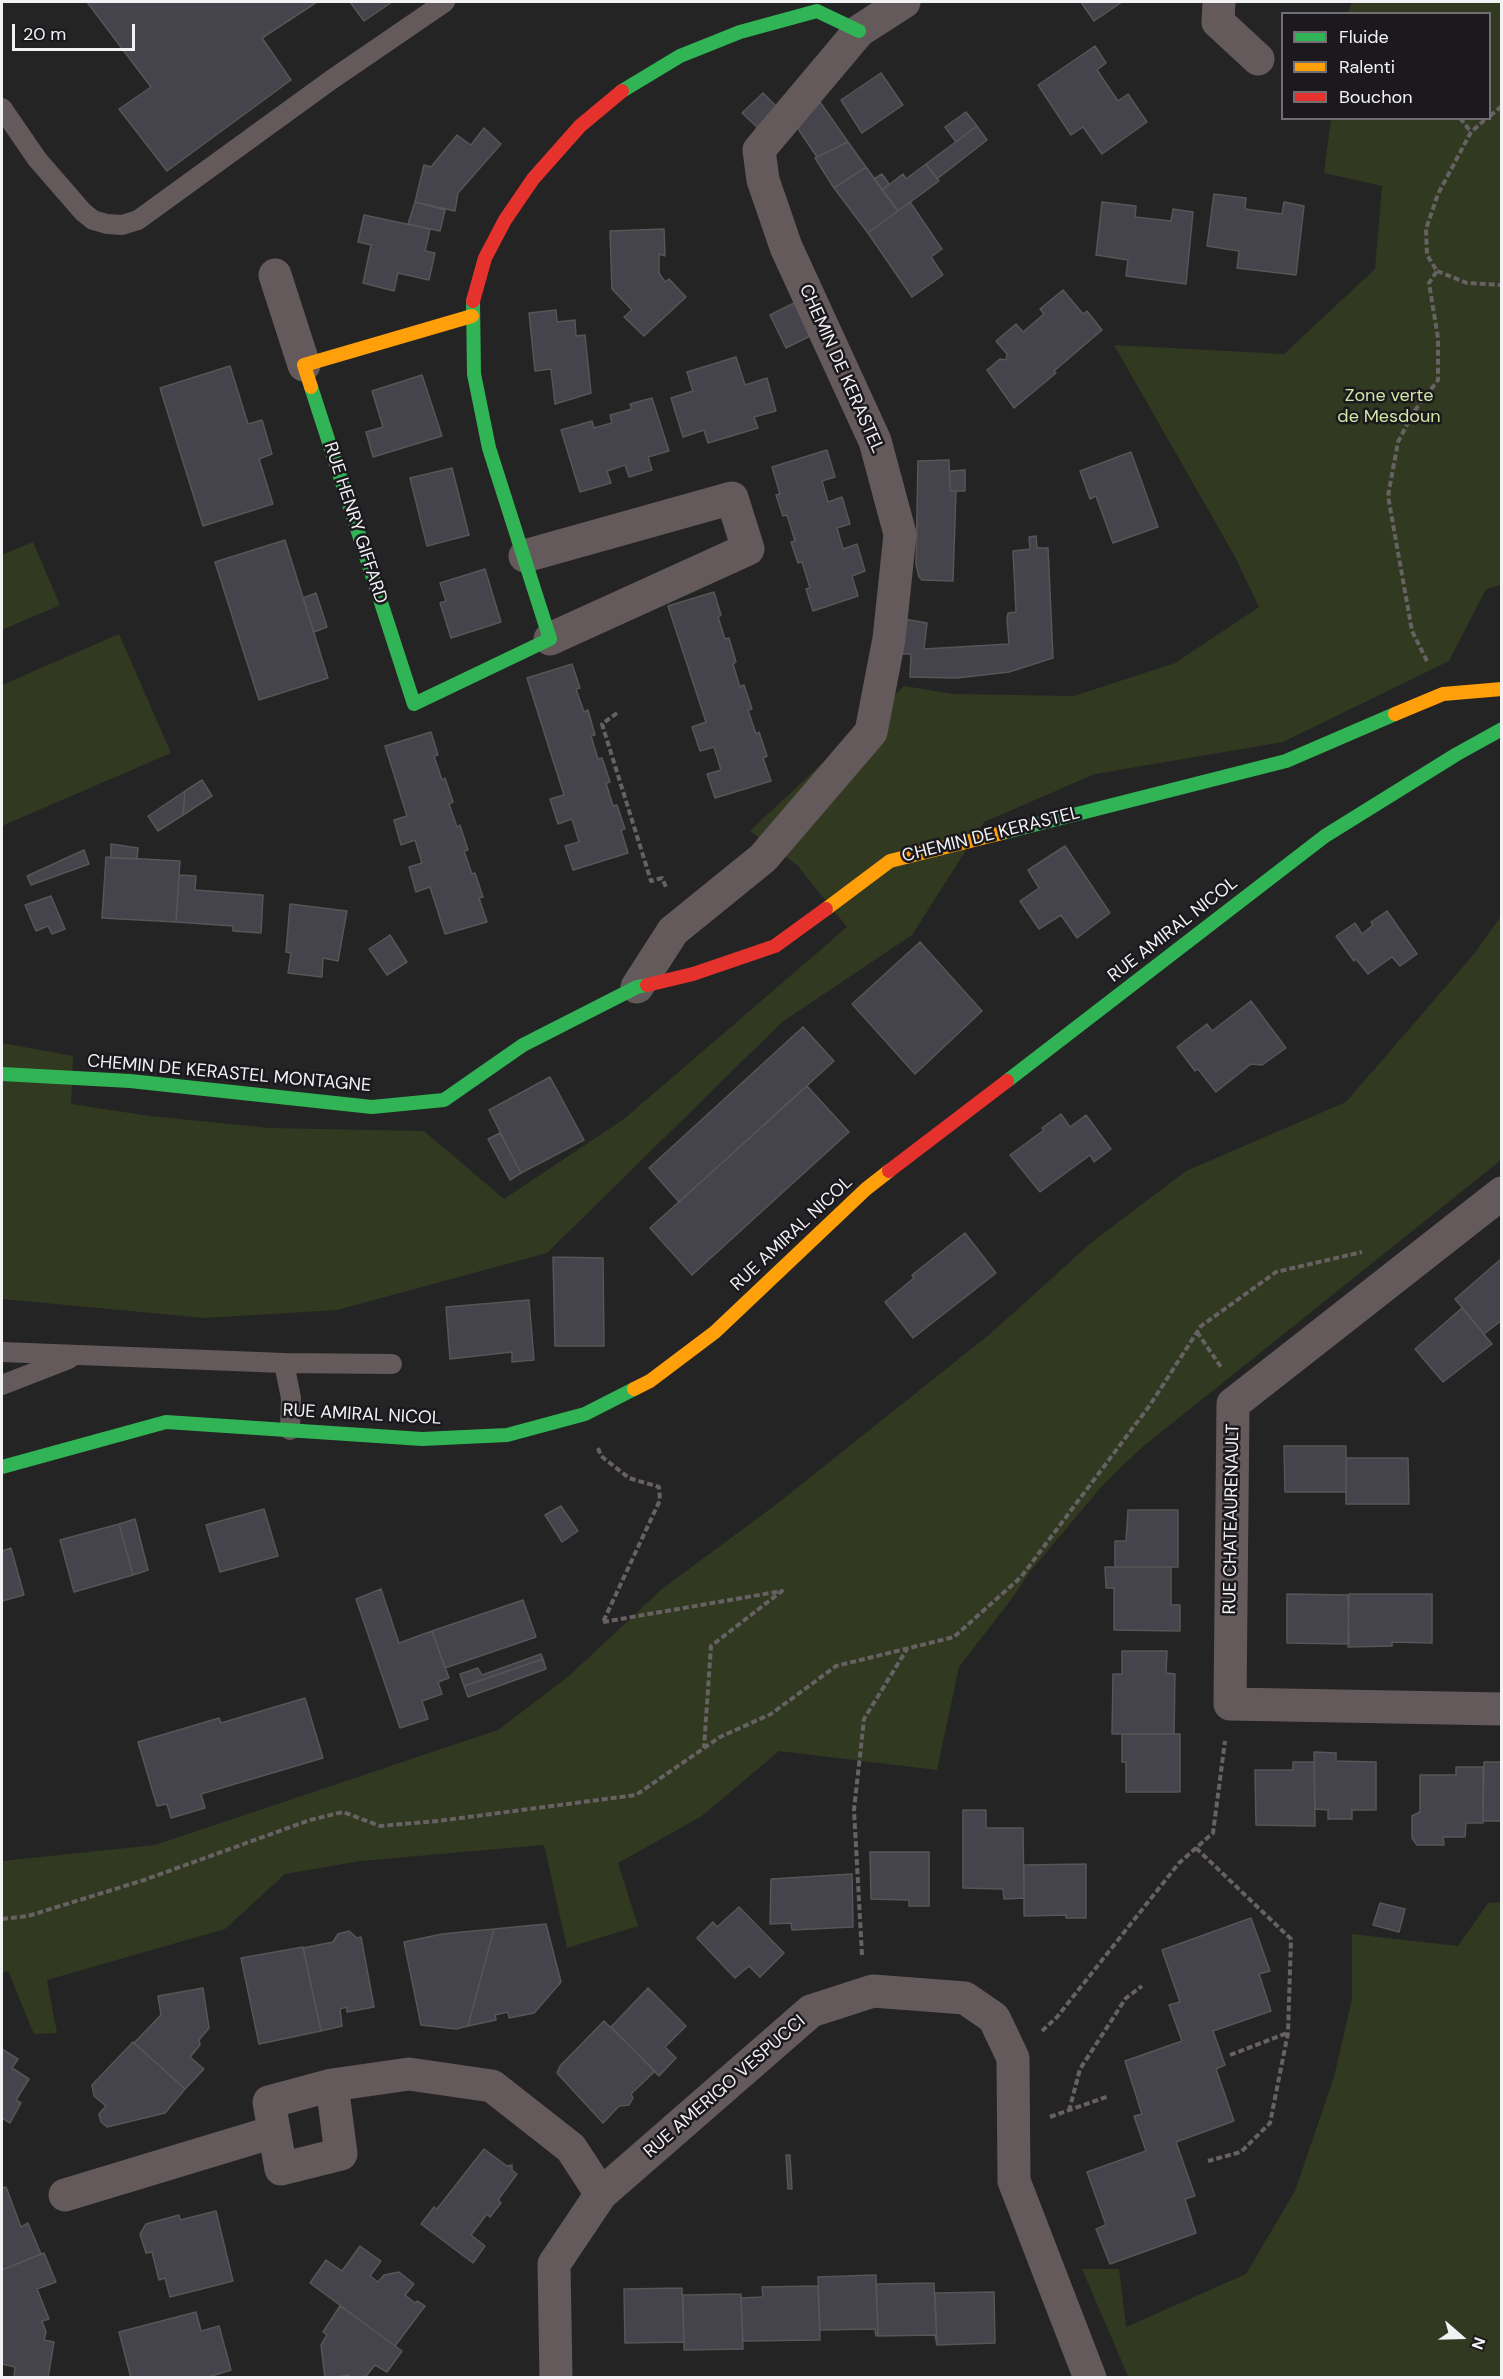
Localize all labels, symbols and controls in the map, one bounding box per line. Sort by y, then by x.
scale bar [15,12,138,50]
legend [1281,12,1491,120]
text: 20 m [23,22,66,46]
text: Fluide [1339,25,1389,49]
text: Ralenti [1339,55,1395,79]
text: Bouchon [1339,85,1413,109]
street label: CHEMIN DE KERASTEL [794,281,888,457]
park label: Zone verte de Mesdoun [1337,385,1441,428]
street label: RUE HENRY GIFFARD [319,440,391,606]
street label: CHEMIN DE KERASTEL [900,802,1082,868]
street label: RUE AMIRAL NICOL [1104,873,1242,987]
street label: CHEMIN DE KERASTEL MONTAGNE [86,1051,372,1097]
street label: RUE AMIRAL NICOL [727,1172,857,1296]
street label: RUE AMIRAL NICOL [282,1400,442,1430]
street label: RUE CHATEAURENAULT [1220,1423,1244,1615]
street label: RUE AMERIGO VESPUCCI [640,2011,810,2163]
north arrow [1431,2307,1491,2367]
text: N [1467,2334,1490,2352]

